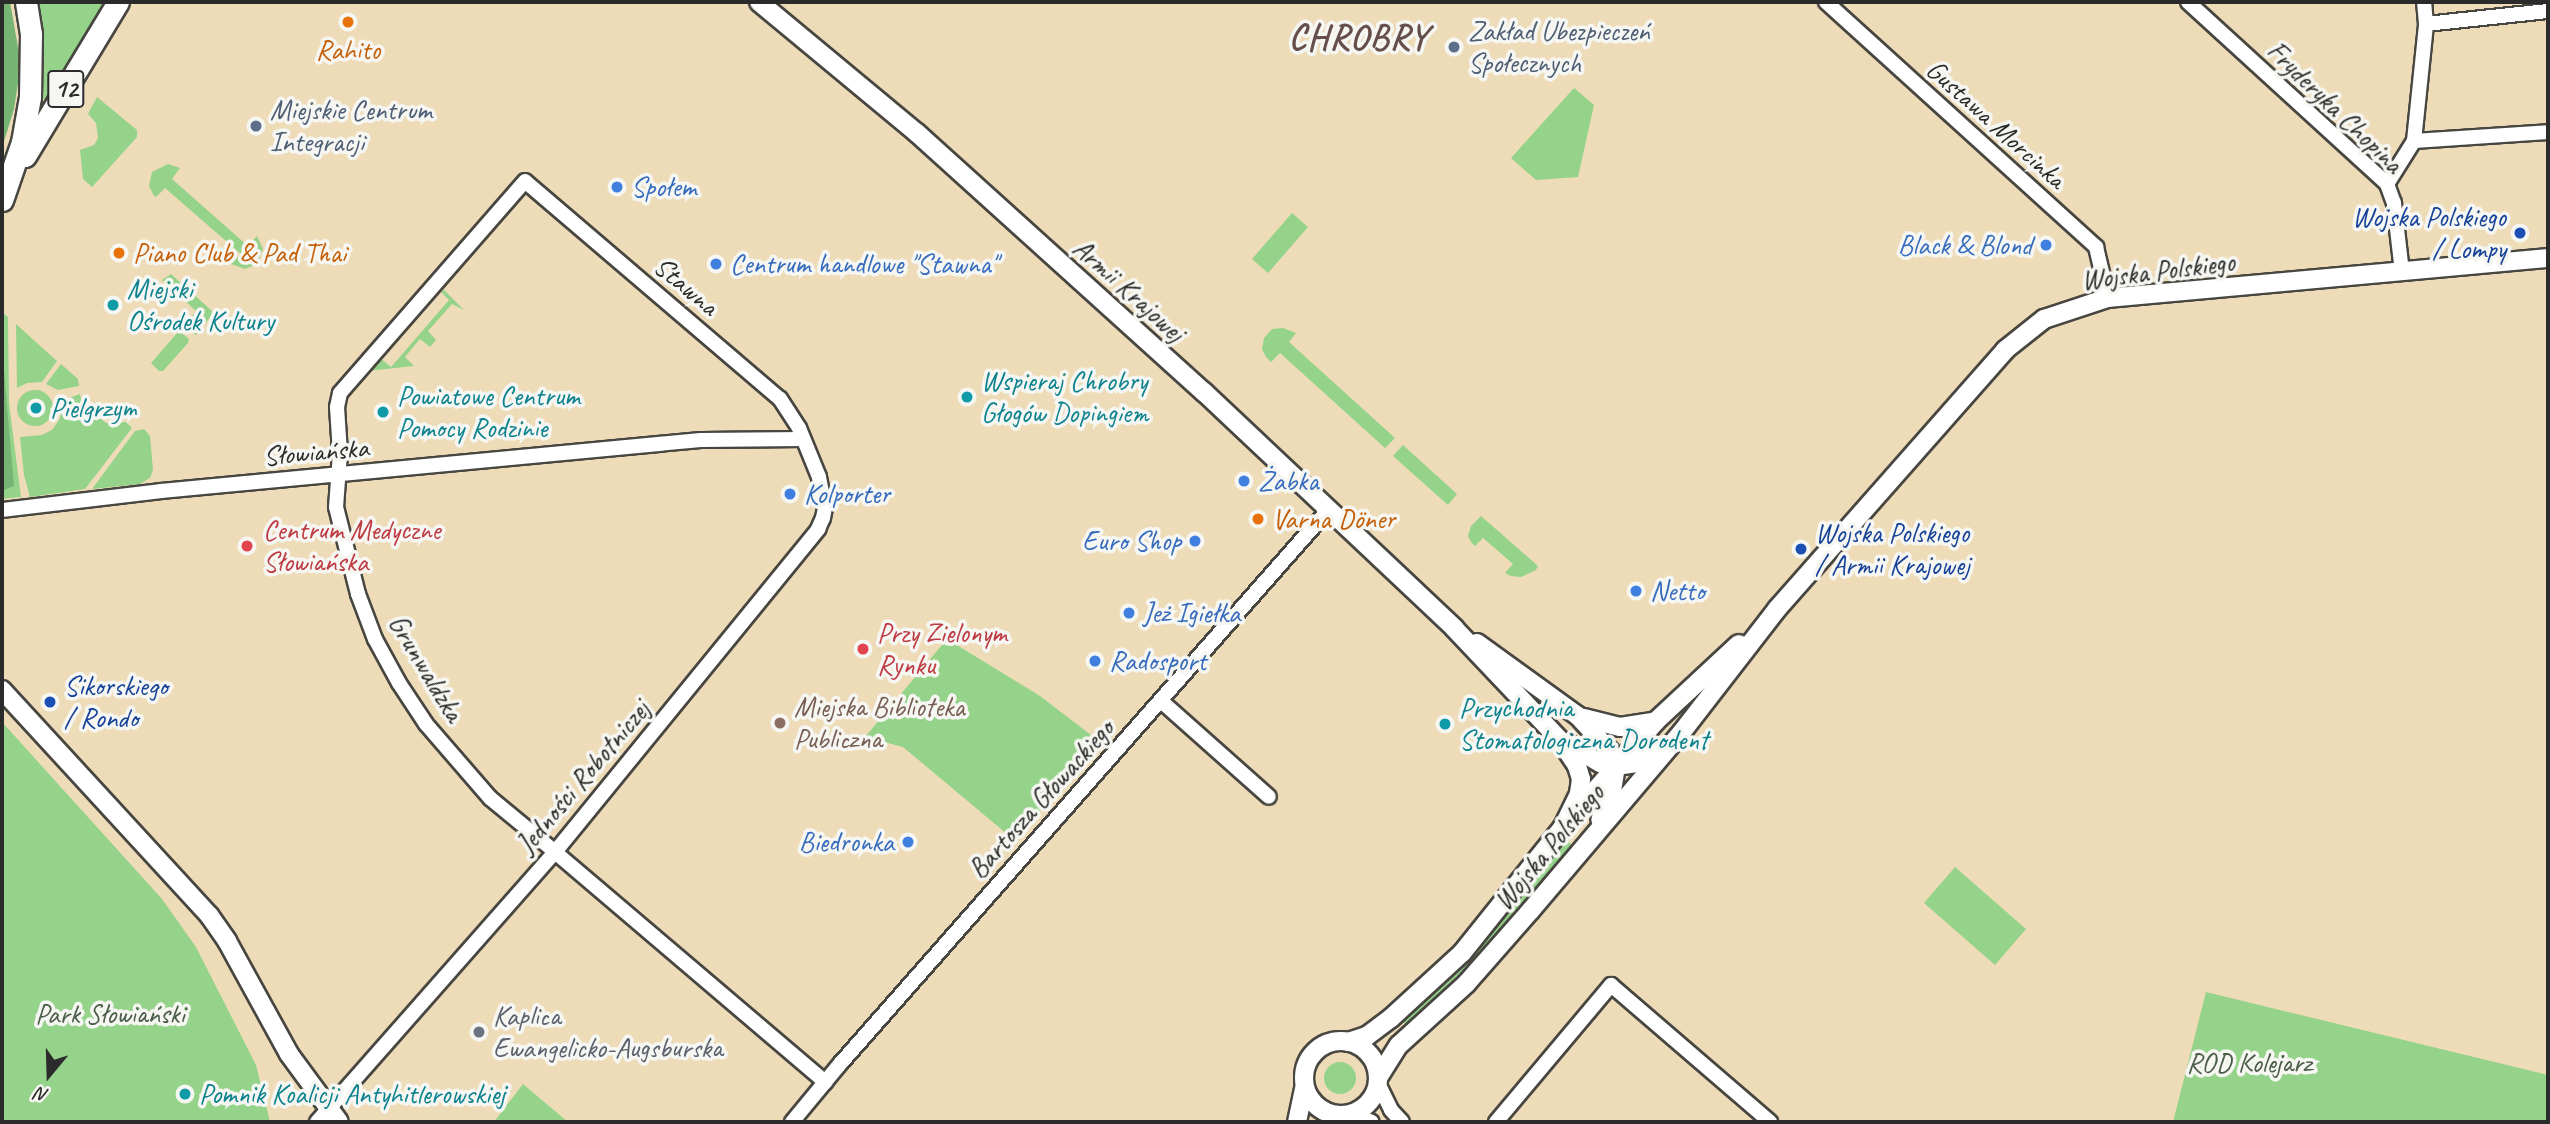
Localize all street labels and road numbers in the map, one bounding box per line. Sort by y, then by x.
street label: Fryderyka Chopina [2260,34,2410,180]
street label: Gustawa Morcinka [1919,53,2073,195]
road number: 12 [47,66,85,111]
street label: Armii Krajowej [1066,231,1192,349]
street label: Wojska Polskiego [2079,245,2237,297]
street label: Stawna [647,249,725,323]
street label: Słowiańska [262,431,370,473]
street label: Grunwaldzka [381,609,471,727]
street label: Jedności Robotniczej [509,694,657,860]
street label: Bartosza Głowackiego [961,713,1121,885]
street label: Wojska Polskiego [1487,777,1611,917]

